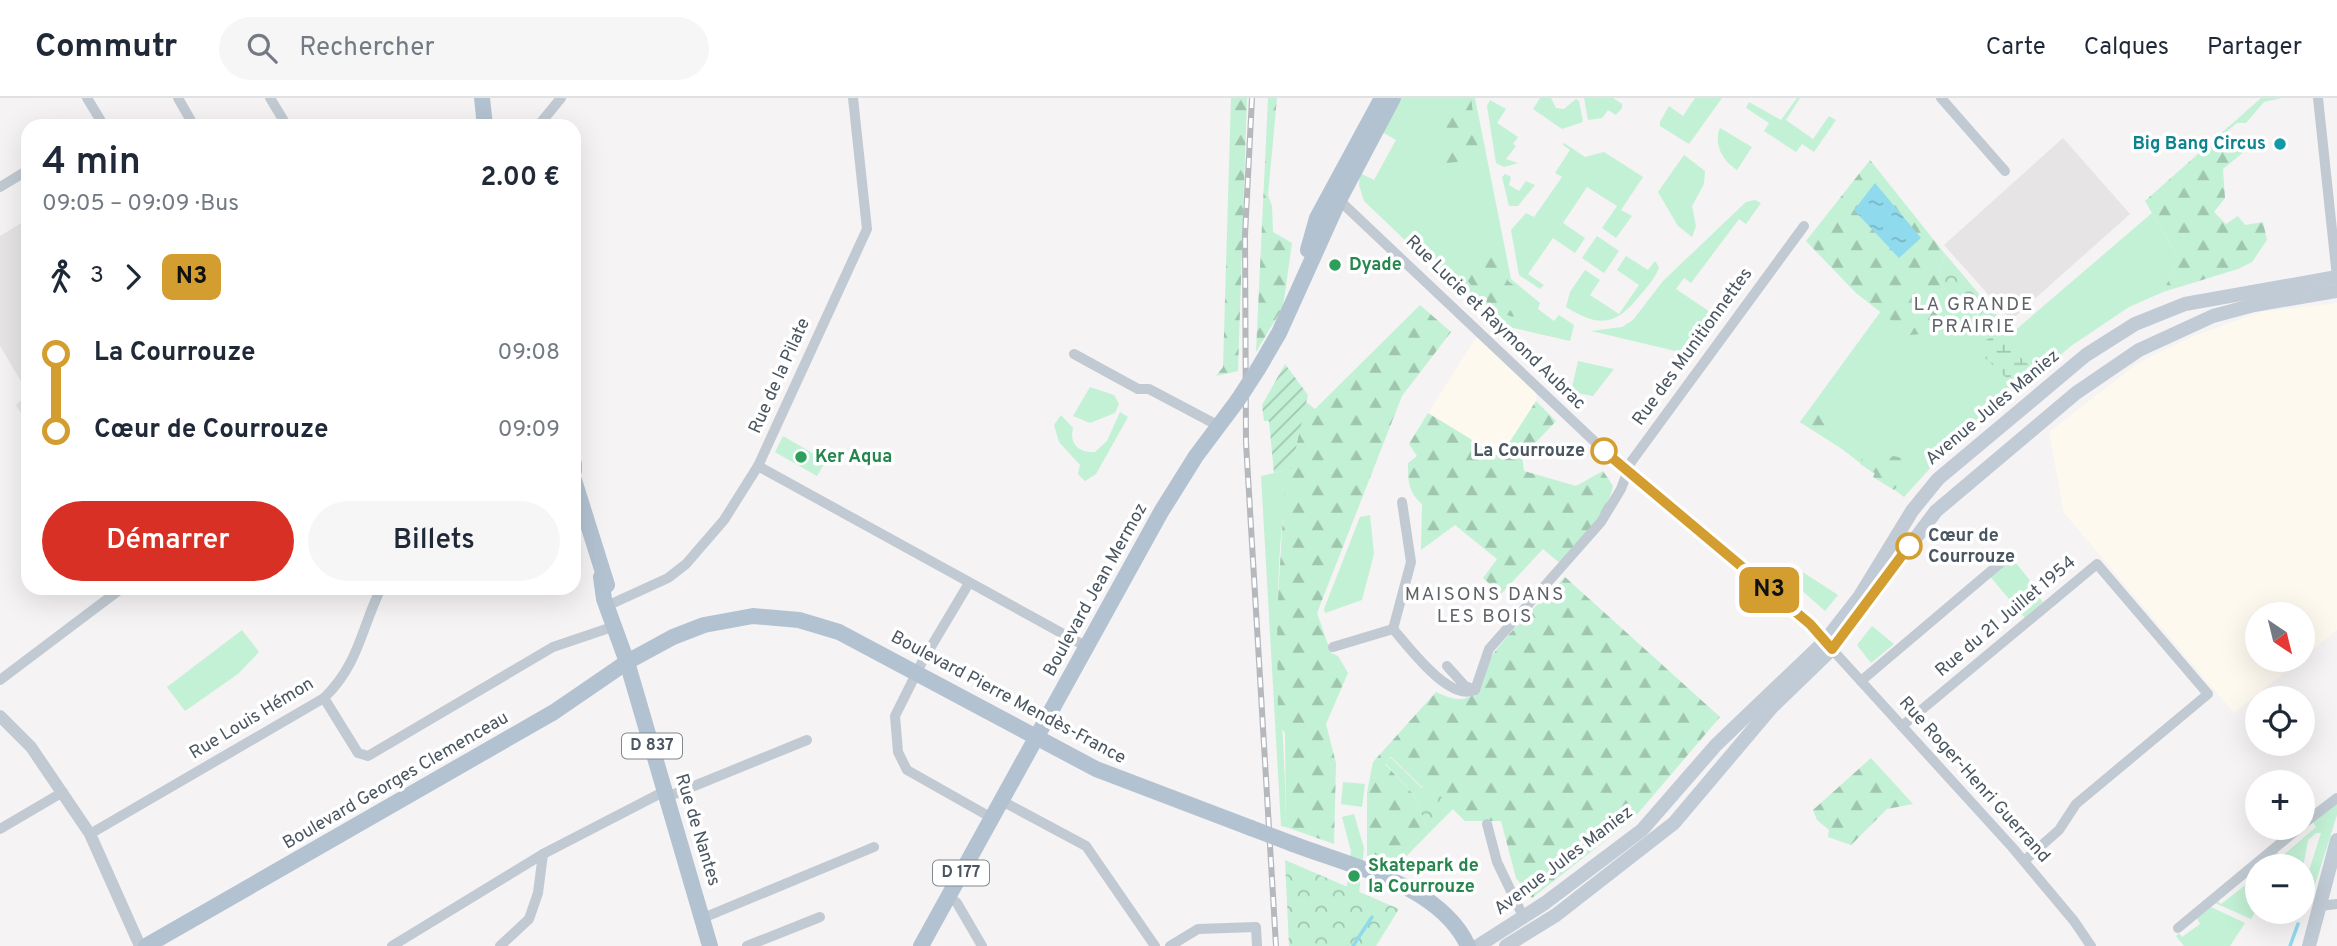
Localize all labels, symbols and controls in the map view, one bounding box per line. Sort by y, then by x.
search box [219,17,709,80]
text: Commutr [35,27,177,69]
icon: search [243,29,281,67]
text: Rechercher [299,32,435,65]
text: Carte [1986,33,2046,63]
text: Calques [2084,33,2169,63]
text: Partager [2207,33,2302,63]
place label: Big Bang Circus [2132,133,2266,156]
marker: Big Bang Circus [2272,136,2288,152]
text: 4 min [42,139,141,188]
text: 2.00 € [480,162,560,195]
text: 09:05 – 09:09 · Bus [42,190,239,219]
street label: Rue Lucie et Raymond Aubrac [1400,231,1590,415]
place label: Dyade [1349,254,1402,277]
marker: Dyade [1327,257,1343,273]
icon: walk [42,258,80,296]
icon: forward [114,258,152,296]
text: 3 [90,262,104,291]
text: N3 [176,262,207,292]
street label: Rue des Munitionnettes [1628,263,1758,431]
district label: LA GRANDE PRAIRIE [1914,293,2034,339]
street label: Rue de la Pilate [744,315,816,437]
text: La Courrouze [94,337,256,370]
text: 09:08 [498,339,560,368]
street label: Avenue Jules Maniez [1921,345,2065,471]
text: Cœur de Courrouze [94,414,328,447]
text: 09:09 [498,416,560,445]
marker: La Courrouze [1591,438,1617,464]
place label: La Courrouze [1473,440,1585,463]
place label: Ker Aqua [815,446,892,469]
marker: Ker Aqua [793,449,809,465]
street label: Boulevard Jean Mermoz [1039,499,1153,681]
button: Démarrer [42,501,294,581]
button: Billets [308,501,560,581]
place label: Cœur de Courrouze [1928,525,2015,569]
marker: Cœur de Courrouze [1896,533,1922,559]
street label: Rue du 21 Juillet 1954 [1931,551,2081,683]
line badge: N3 [1738,567,1800,613]
text: N3 [1753,575,1785,605]
district label: MAISONS DANS LES BOIS [1405,583,1565,629]
north arrow [2245,602,2315,672]
map controls [2245,602,2315,924]
street label: Boulevard Pierre Mendès-France [886,626,1130,770]
street label: Rue Louis Hémon [186,673,318,765]
button: locate [2245,686,2315,756]
street label: Rue Roger-Henri Guerrand [1893,692,2055,868]
street label: Boulevard Georges Clemenceau [279,707,513,855]
road number: D 837 [622,734,682,758]
button: + [2245,770,2315,840]
street label: Rue de Nantes [669,771,725,889]
street label: Avenue Jules Maniez [1490,801,1638,921]
button: − [2245,854,2315,924]
place label: Skatepark de la Courrouze [1368,855,1479,899]
road number: D 177 [933,860,989,886]
marker: Skatepark de la Courrouze [1346,868,1362,884]

